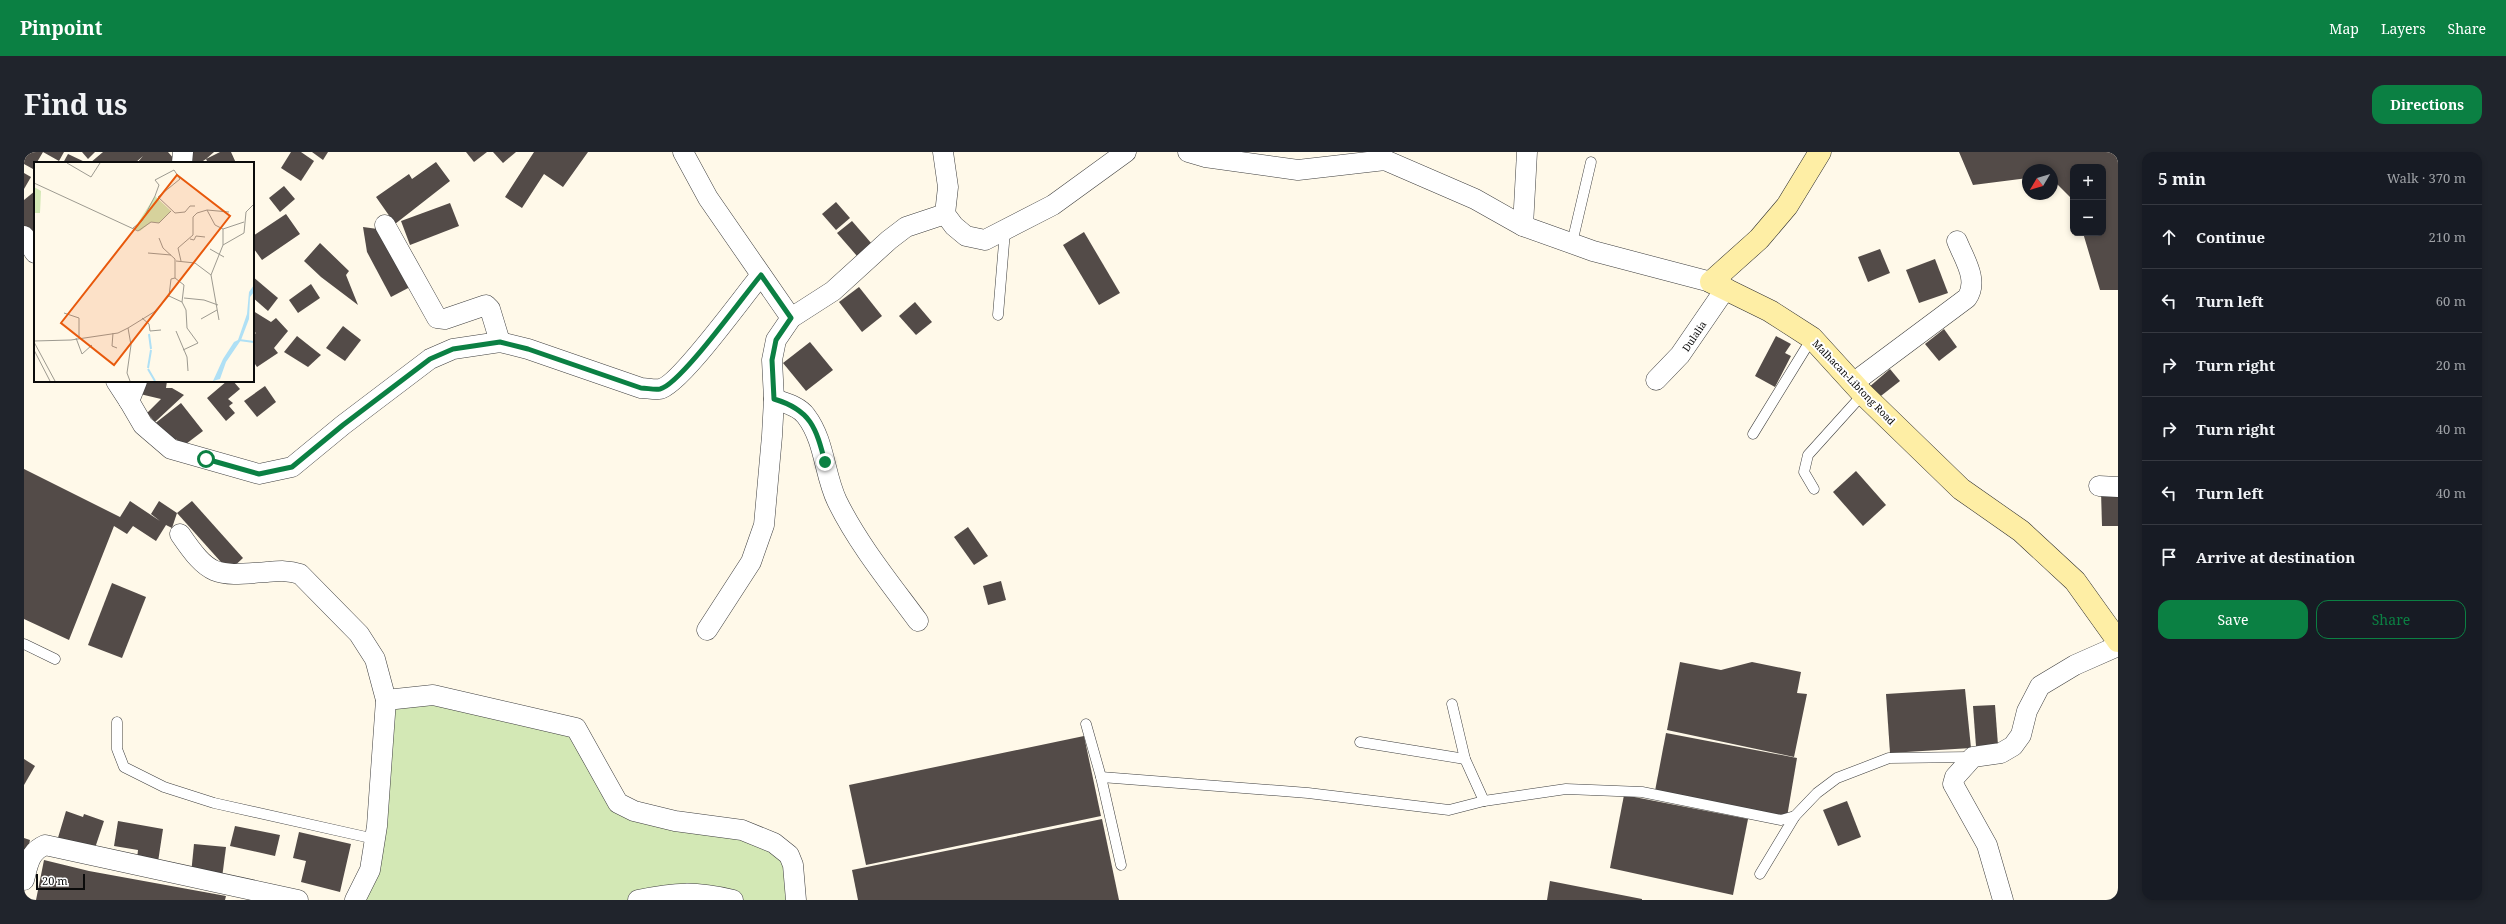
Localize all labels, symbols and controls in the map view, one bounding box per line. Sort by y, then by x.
text: Pinpoint [20,15,102,41]
text: Map [2329,19,2359,38]
text: Layers [2381,19,2426,38]
text: Share [2448,19,2486,38]
text: Find us [24,85,128,123]
button: Directions [2372,85,2482,124]
inset map [34,162,254,382]
north arrow [2022,164,2058,200]
map controls [2070,164,2106,236]
button: + [2070,164,2106,200]
text: 5 min [2158,167,2206,190]
text: Walk · 370 m [2387,169,2466,187]
button: − [2070,200,2106,236]
icon: ahead [2158,226,2180,248]
text: Continue [2196,227,2265,247]
text: 210 m [2429,228,2466,246]
icon: left [2158,290,2180,312]
text: Turn left [2196,291,2264,311]
text: 60 m [2436,292,2466,310]
street label: Dulalia [1679,318,1710,354]
street label: Malhacan-Libtong Road [1810,336,1898,428]
icon: right [2158,354,2180,376]
text: Turn right [2196,355,2275,375]
text: 20 m [2436,356,2466,374]
icon: right [2158,418,2180,440]
text: Turn right [2196,419,2275,439]
text: 40 m [2436,420,2466,438]
route start [197,450,215,468]
route end [816,453,834,471]
icon: left [2158,482,2180,504]
text: Turn left [2196,483,2264,503]
text: 40 m [2436,484,2466,502]
icon: arrive [2158,546,2180,568]
text: Arrive at destination [2196,547,2355,567]
button: Save [2158,600,2308,639]
button: Share [2316,600,2466,639]
scale bar [36,872,85,891]
text: 20 m [42,873,68,888]

